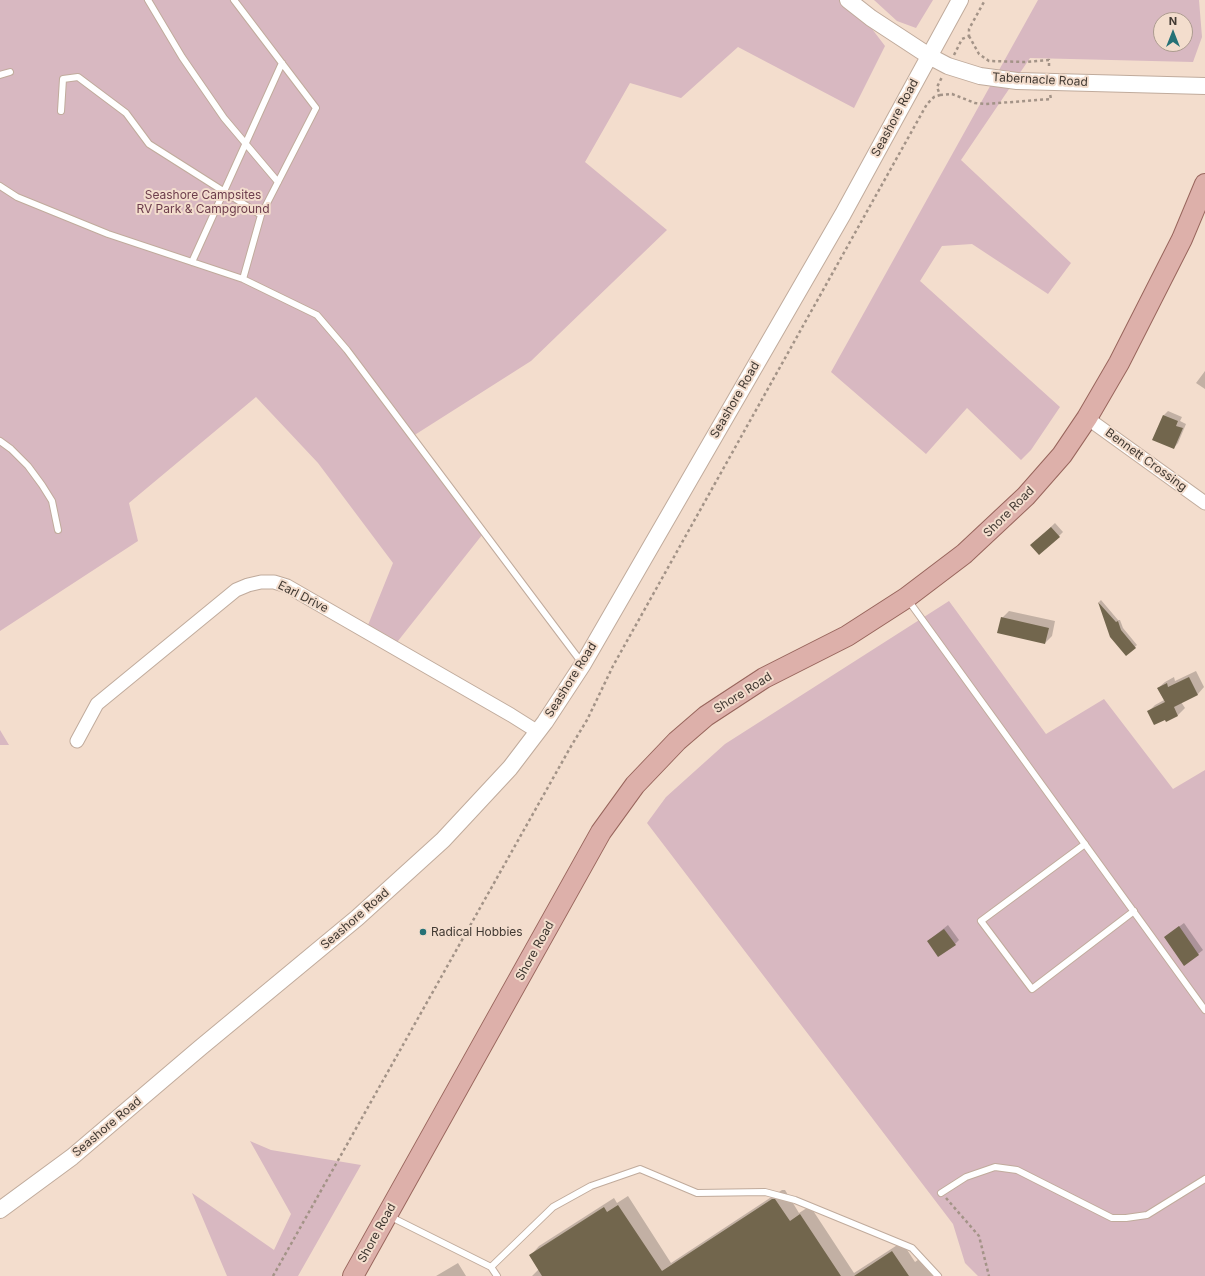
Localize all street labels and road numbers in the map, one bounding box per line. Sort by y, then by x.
street label: Tabernacle Road [992,70,1088,90]
street label: Seashore Road [868,77,922,159]
street label: Seashore Road [707,359,763,441]
street label: Bennett Crossing [1102,426,1190,494]
street label: Shore Road [981,484,1037,540]
street label: Earl Drive [275,578,331,616]
street label: Seashore Road [542,640,600,720]
street label: Shore Road [711,670,775,716]
street label: Seashore Road [318,885,392,953]
street label: Shore Road [513,919,557,983]
street label: Seashore Road [70,1094,144,1160]
street label: Shore Road [355,1201,399,1265]

